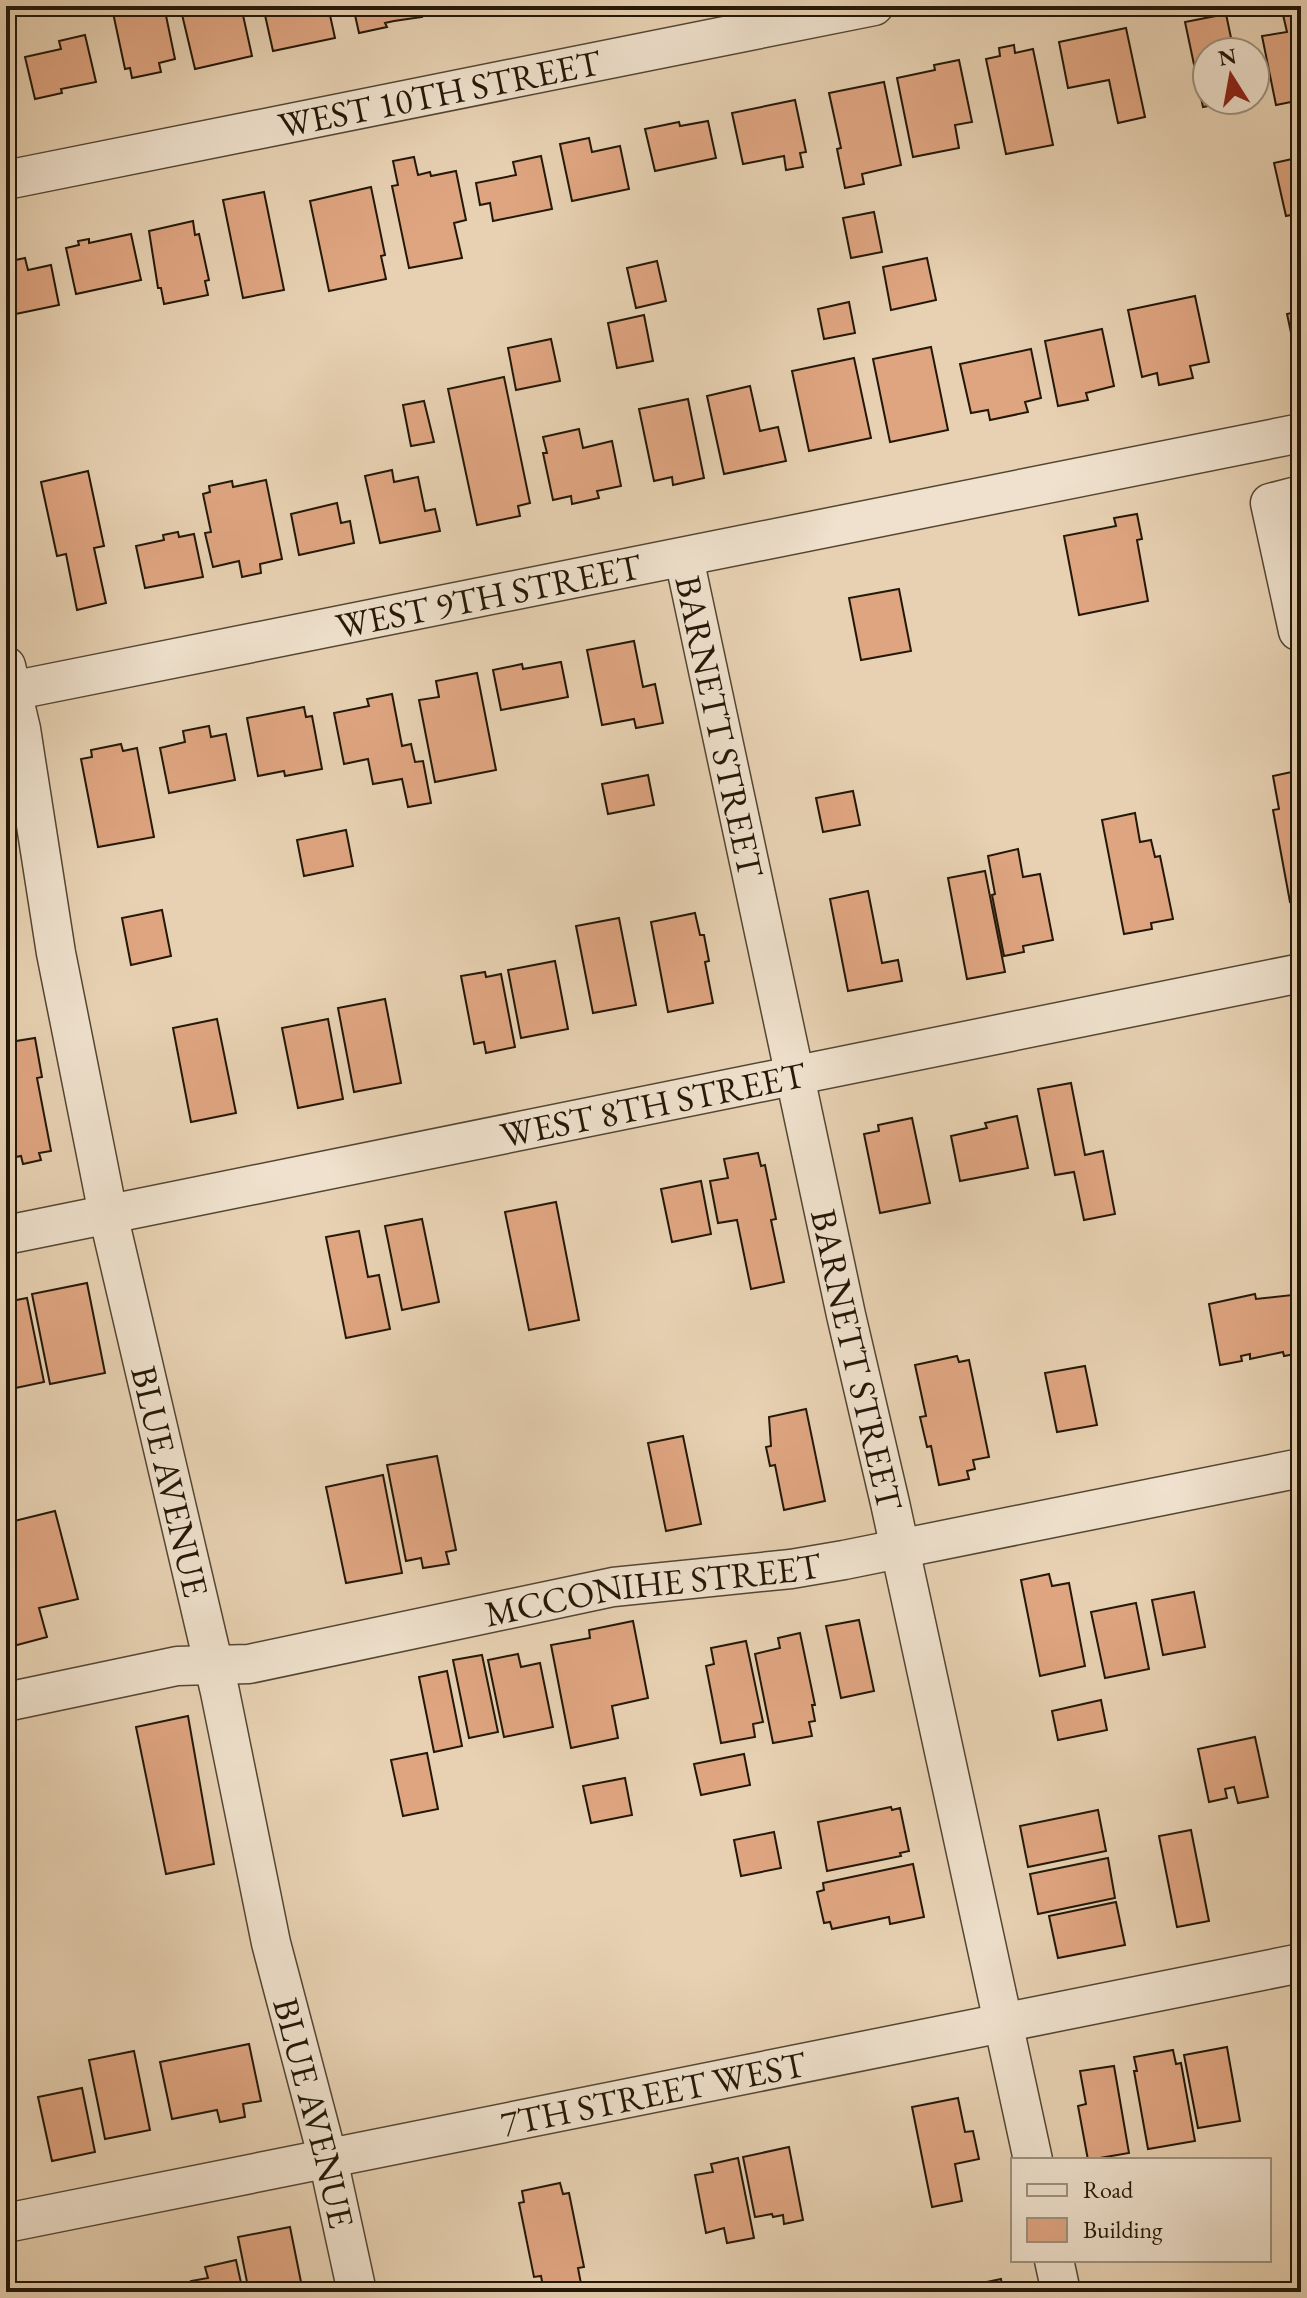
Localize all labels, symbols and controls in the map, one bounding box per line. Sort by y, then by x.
north arrow [1191,36,1271,116]
street label: WEST 10TH STREET [274,38,606,148]
text: N [1216,41,1239,73]
street label: WEST 9TH STREET [332,542,646,649]
street label: BARNETT STREET [665,571,775,882]
street label: WEST 8TH STREET [496,1050,811,1158]
street label: BARNETT STREET [800,1205,915,1515]
street label: BLUE AVENUE [121,1361,220,1601]
street label: MCCONIHE STREET [480,1541,826,1637]
street label: BLUE AVENUE [263,1992,366,2232]
street label: 7TH STREET WEST [496,2039,811,2147]
legend [1011,2158,1271,2262]
text: Road [1083,2174,1134,2205]
text: Building [1083,2214,1163,2245]

